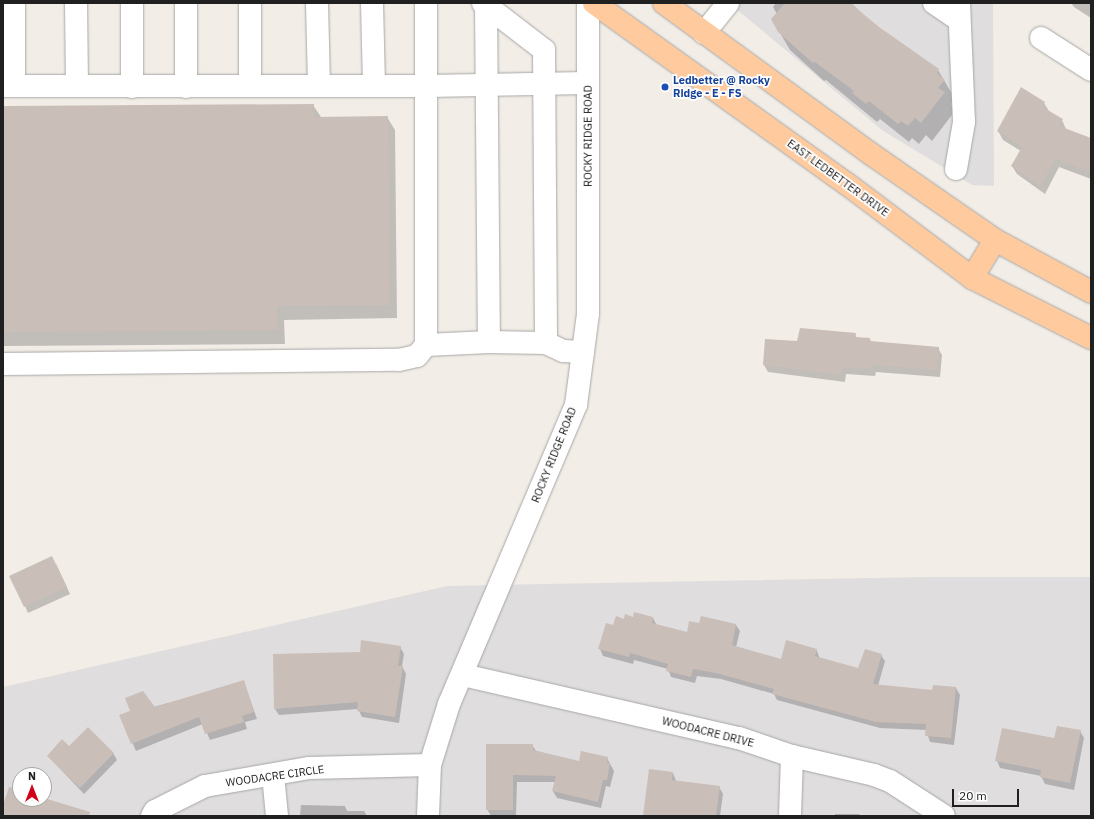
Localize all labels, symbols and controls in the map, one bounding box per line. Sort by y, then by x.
place label: Ledbetter @ Rocky Ridge - E - FS [673,74,770,100]
marker: Ledbetter @ Rocky Ridge - E - FS [660,82,670,92]
street label: ROCKY RIDGE ROAD [581,85,595,187]
street label: EAST LEDBETTER DRIVE [785,137,891,219]
street label: ROCKY RIDGE ROAD [529,405,579,505]
street label: WOODACRE DRIVE [661,714,755,750]
street label: WOODACRE CIRCLE [225,763,325,789]
north arrow [12,767,52,807]
text: N [28,769,36,783]
scale bar [954,781,1021,807]
text: 20 m [959,788,987,803]

